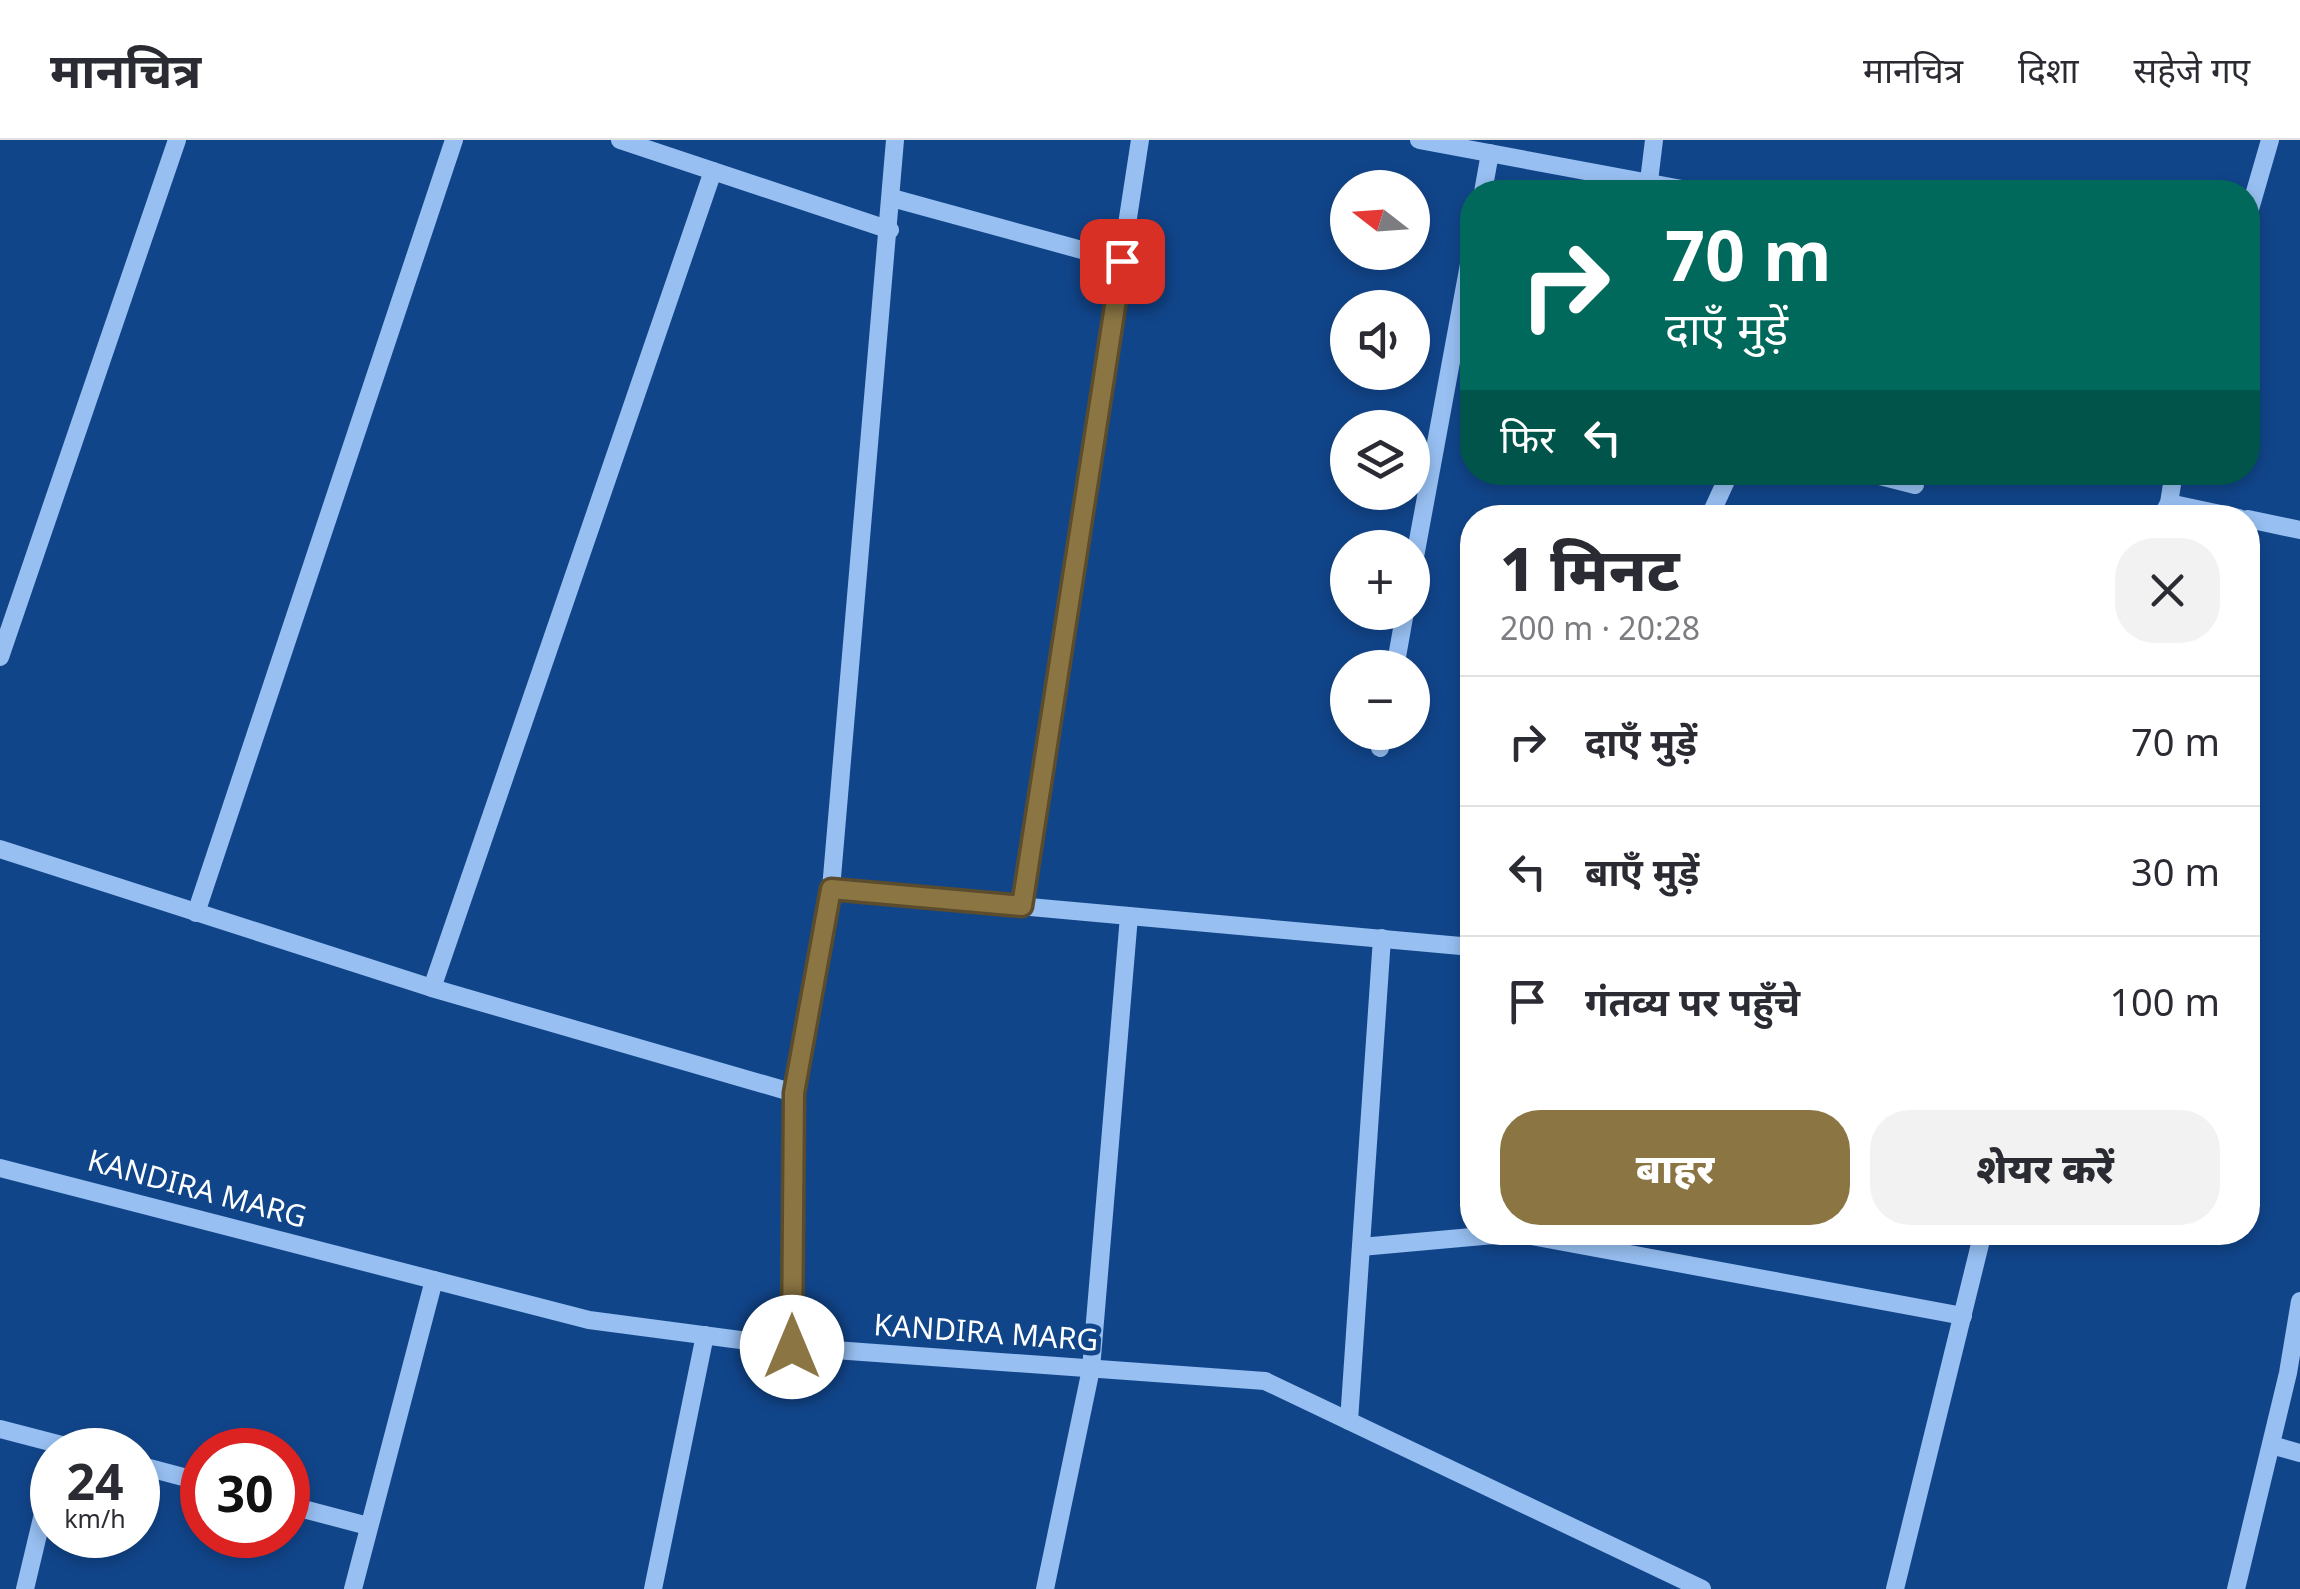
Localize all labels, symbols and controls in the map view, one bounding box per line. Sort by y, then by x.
text: मानचित्र [50,37,201,102]
text: मानचित्र [1863,46,1963,93]
text: दिशा [2018,46,2079,93]
text: सहेजे गए [2134,46,2250,93]
north arrow [1330,170,1430,270]
map controls [1330,170,1430,750]
text: 70 m [1665,206,1832,302]
pin [1080,219,1165,304]
icon: right [1500,220,1630,350]
icon: arrive [1095,234,1150,289]
button: sound [1330,290,1430,390]
text: दाएँ मुड़ें [1665,297,1788,358]
button: layers [1330,410,1430,510]
icon: left [1575,410,1630,465]
text: फिर [1500,412,1555,464]
text: 1 मिनट [1500,527,1679,609]
button: + [1330,530,1430,630]
button: close [2115,538,2220,643]
text: 200 m · 20:28 [1500,606,1700,649]
button: − [1330,650,1430,750]
icon: right [1500,714,1555,769]
text: दाएँ मुड़ें [1585,715,1697,767]
text: 70 m [2131,715,2220,767]
icon: left [1500,844,1555,899]
text: बाएँ मुड़ें [1585,845,1699,897]
text: 30 m [2131,845,2220,897]
icon: arrive [1500,974,1555,1029]
text: गंतव्य पर पहुँचे [1585,975,1800,1027]
text: 100 m [2109,975,2220,1027]
button: बाहर [1500,1110,1850,1225]
button: शेयर करें [1870,1110,2220,1225]
street label: KANDIRA MARG [83,1139,311,1236]
position arrow [740,1295,844,1399]
street label: KANDIRA MARG [872,1303,1100,1360]
speed limit sign: 30 [180,1428,310,1558]
text: 24 [66,1447,124,1515]
text: km/h [64,1501,126,1535]

